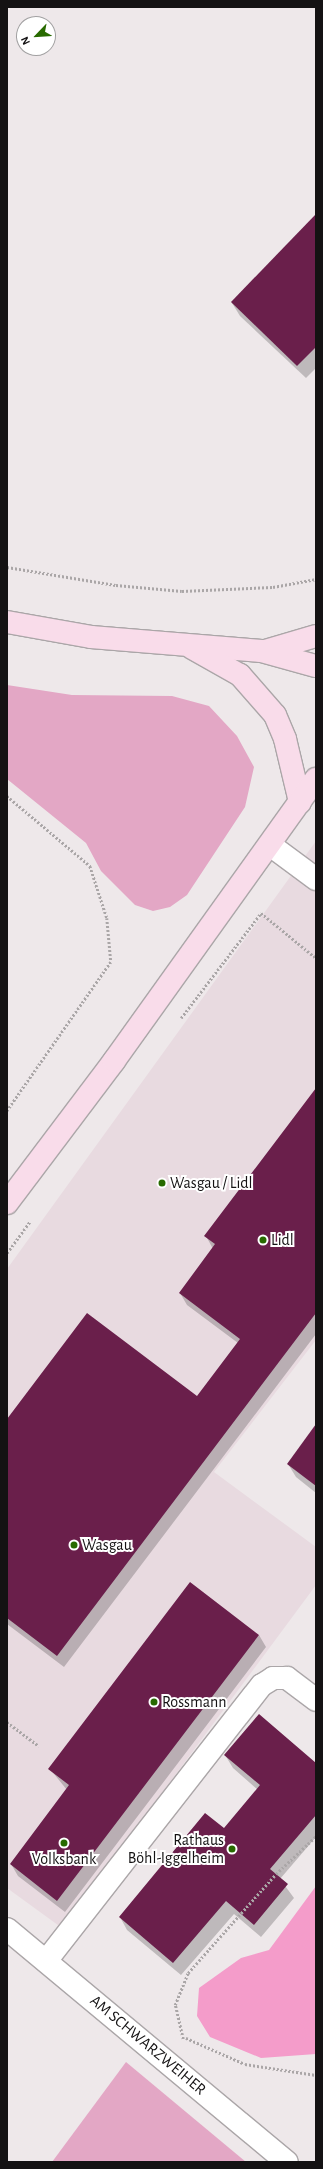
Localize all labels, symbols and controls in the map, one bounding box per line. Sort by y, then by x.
north arrow [16,16,56,56]
text: N [19,35,32,47]
place label: Wasgau / Lidl [170,1173,253,1193]
marker: Wasgau / Lidl [157,1178,167,1188]
place label: Lidl [271,1230,294,1250]
marker: Lidl [258,1235,268,1245]
place label: Wasgau [82,1535,132,1555]
marker: Wasgau [69,1540,79,1550]
place label: Rossmann [162,1692,226,1712]
marker: Rossmann [149,1697,159,1707]
place label: Rathaus Böhl-Iggelheim [128,1830,224,1868]
marker: Volksbank [59,1838,69,1848]
marker: Rathaus Böhl-Iggelheim [227,1844,237,1854]
place label: Volksbank [32,1849,96,1869]
street label: AM SCHWARZWEIHER [86,1991,210,2099]

